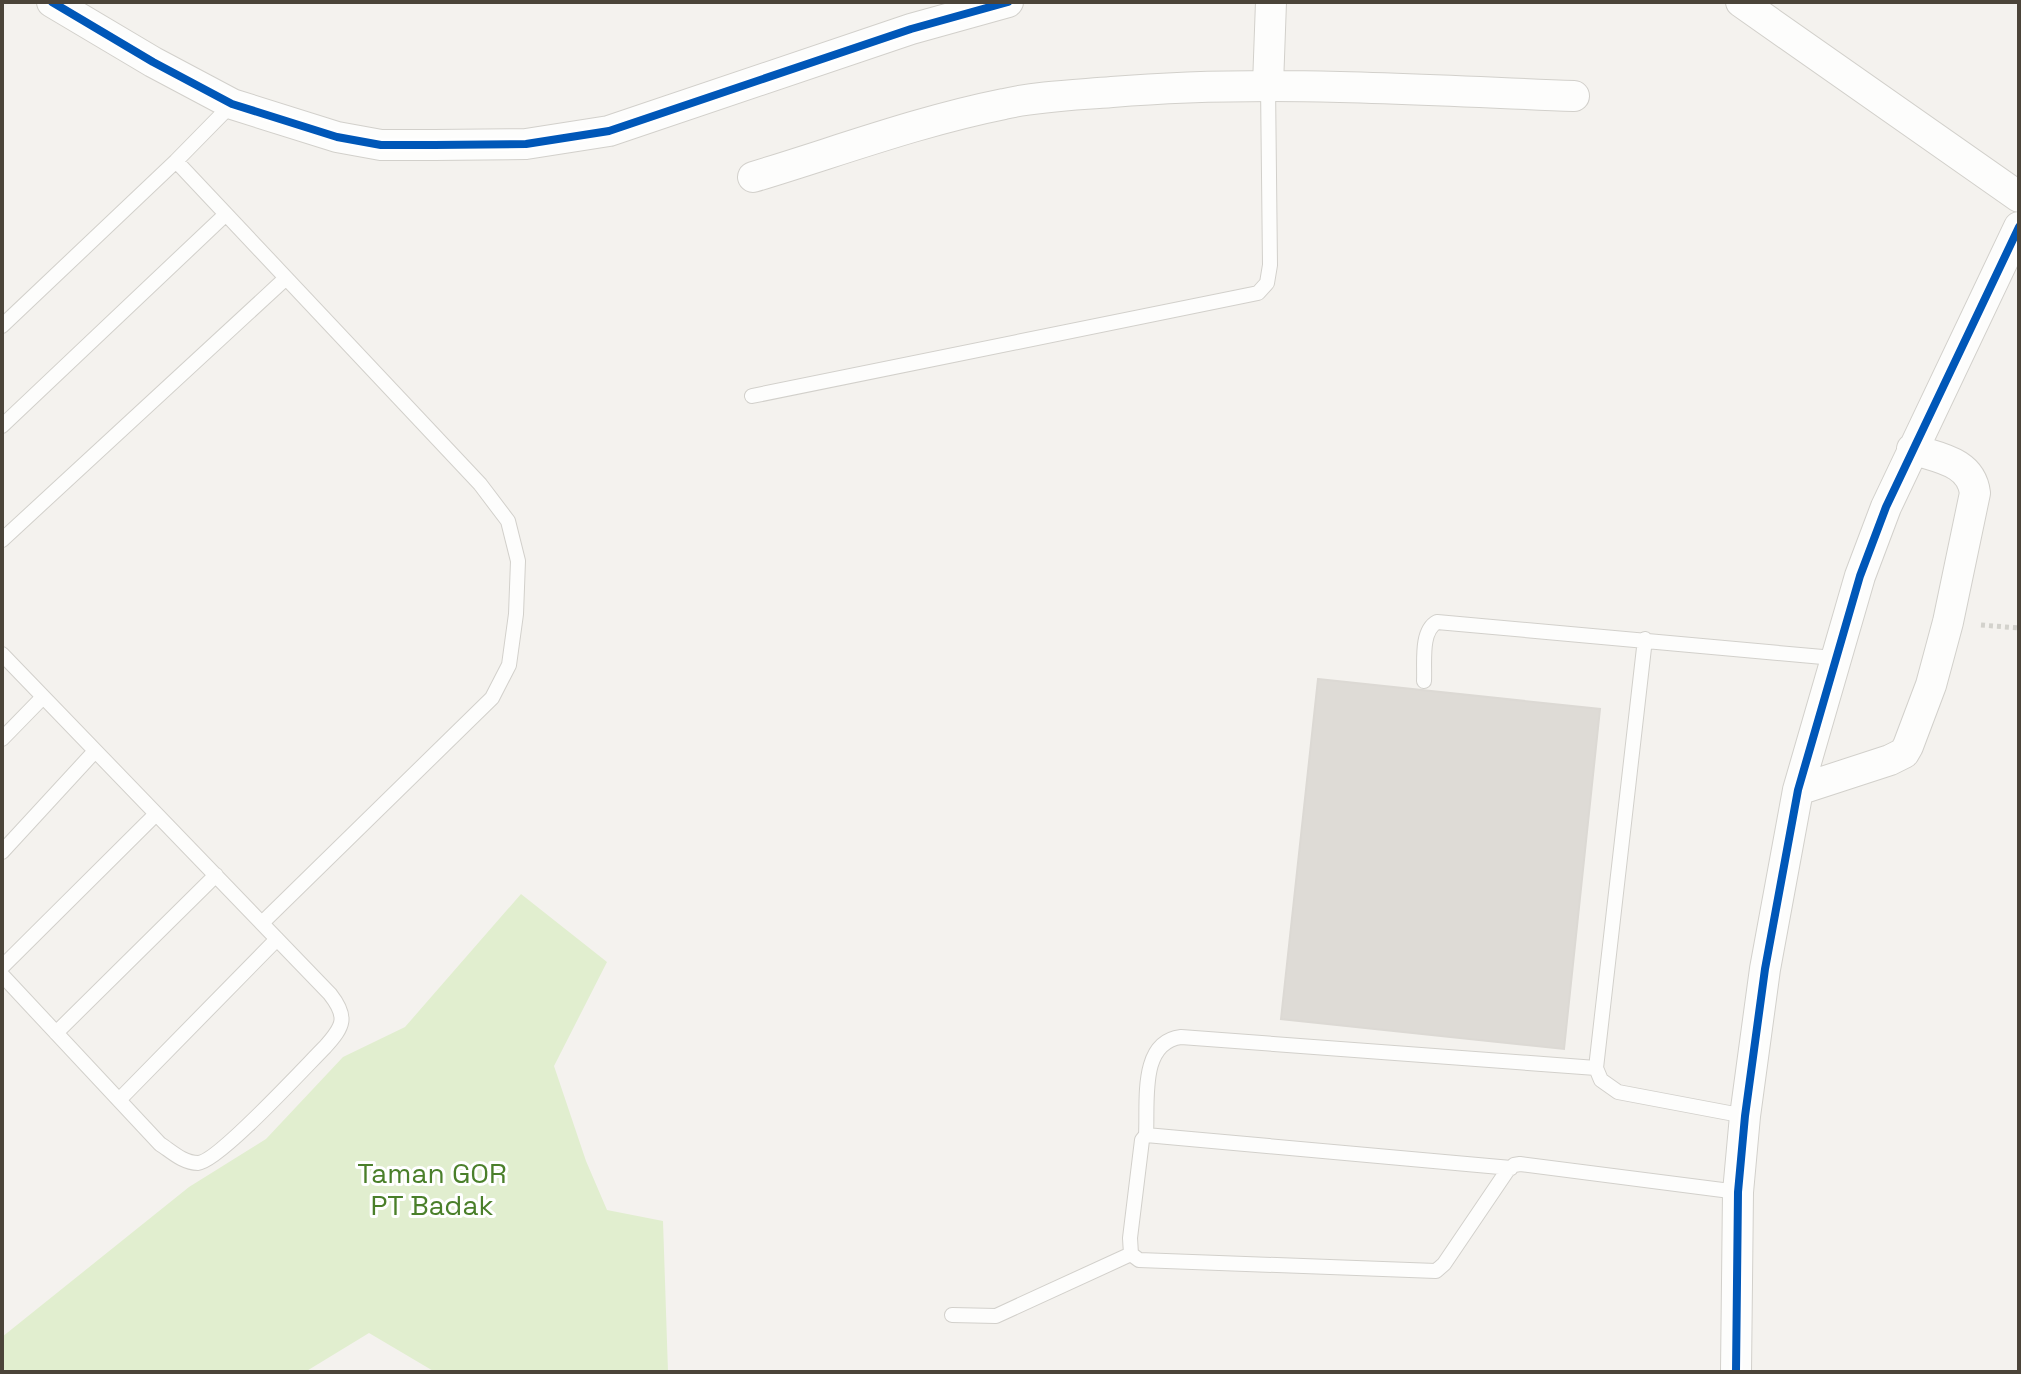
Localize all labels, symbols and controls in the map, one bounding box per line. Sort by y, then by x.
park label: Taman GOR PT Badak [357,1155,507,1223]

